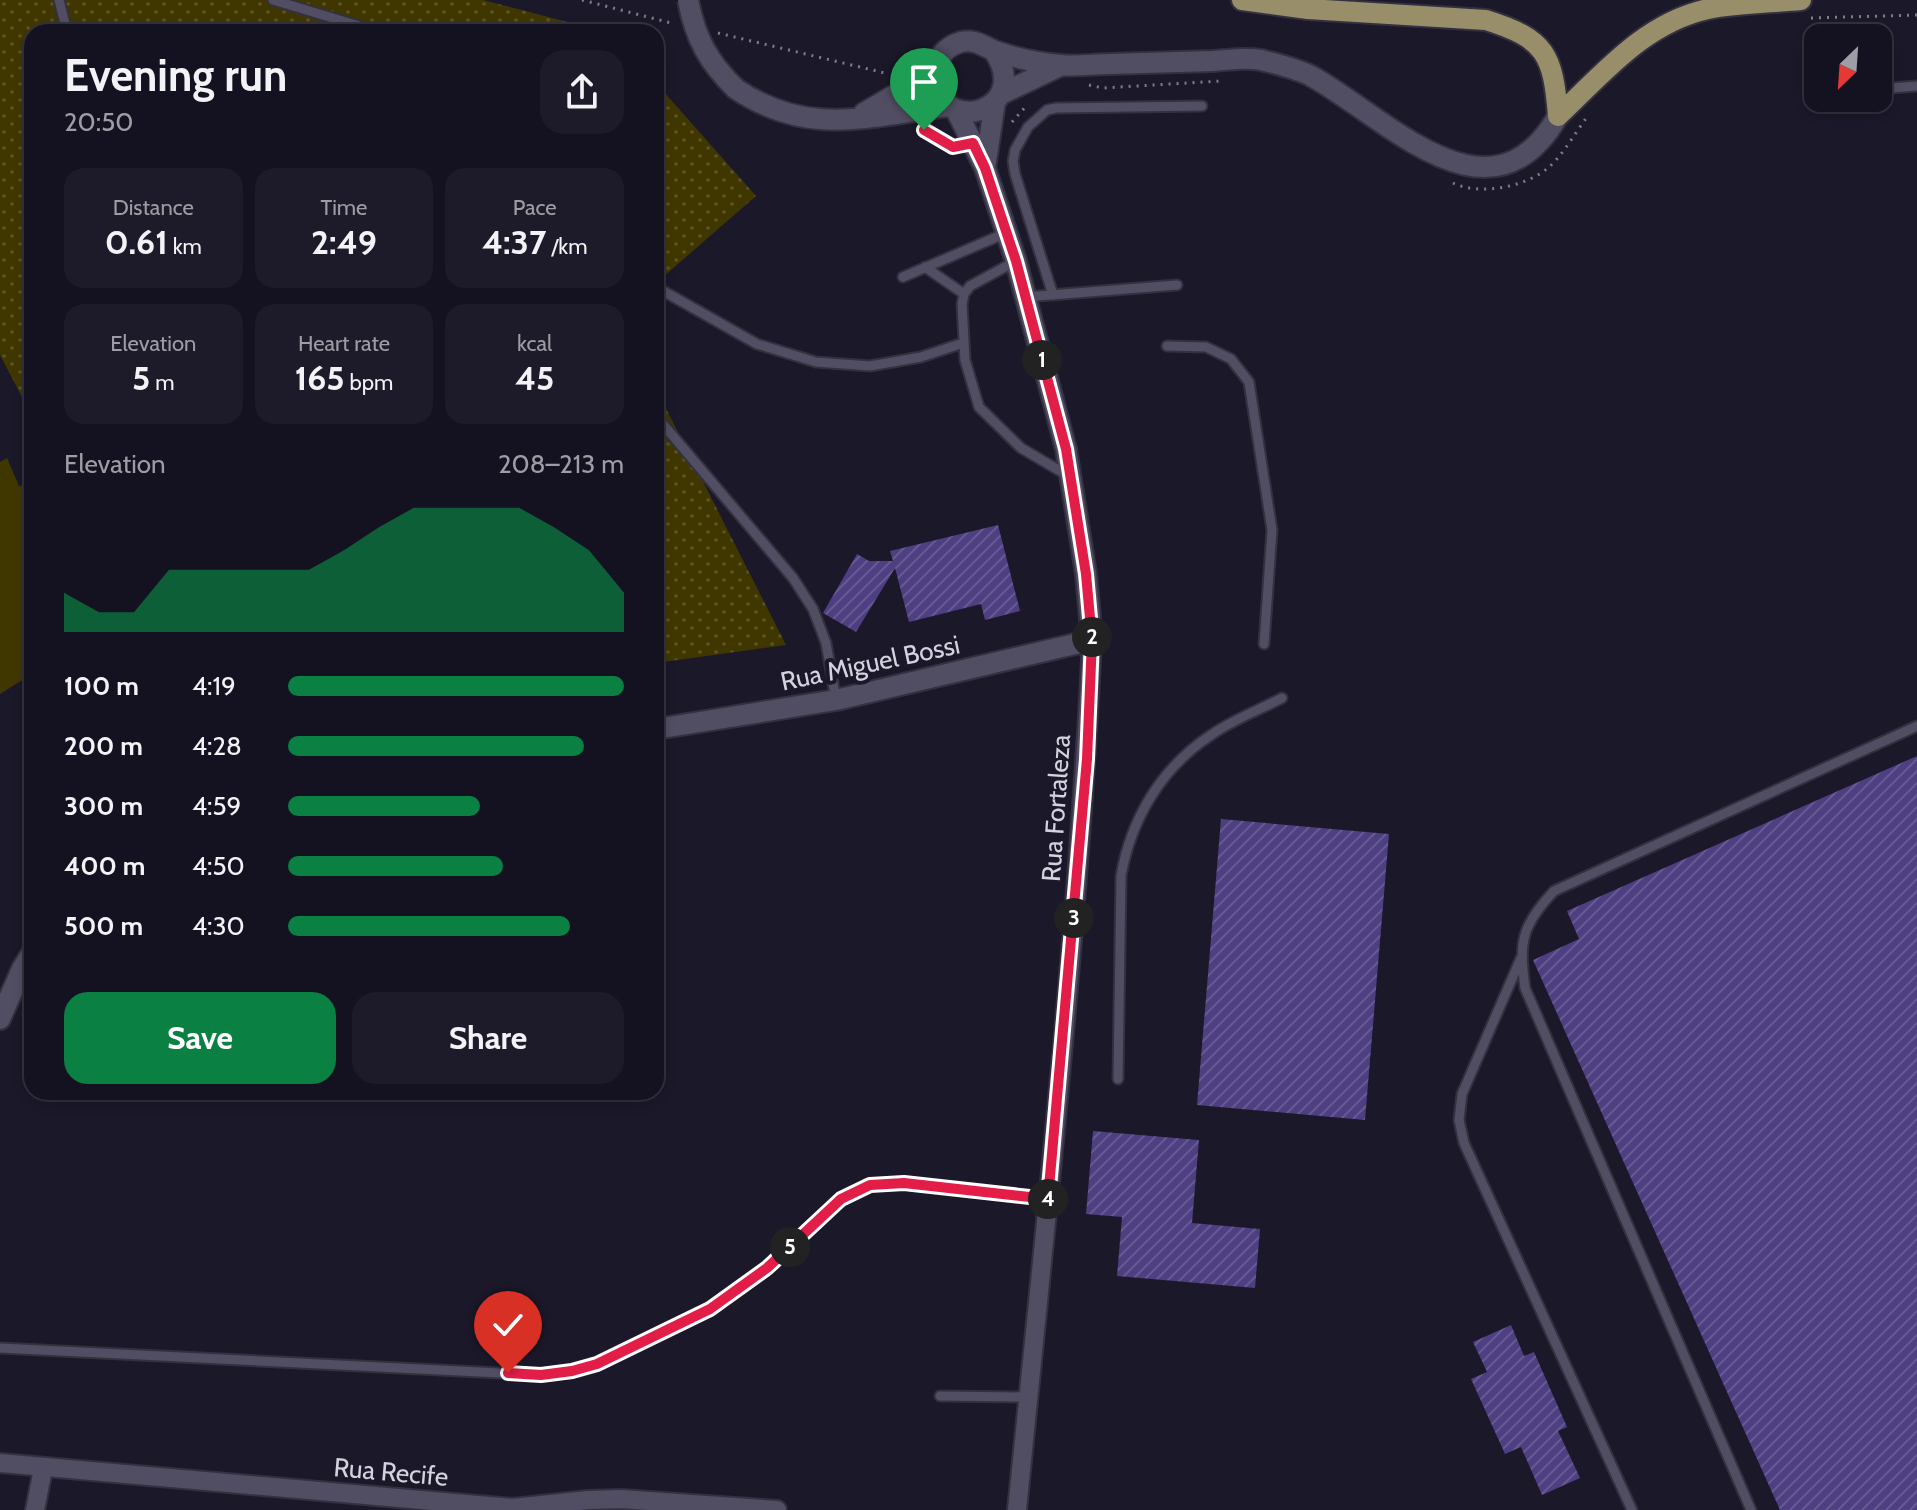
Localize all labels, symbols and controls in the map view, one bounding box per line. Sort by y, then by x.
north arrow [1804,24,1892,112]
map controls [1804,24,1892,112]
pin [890,48,958,130]
text: Evening run [64,49,287,102]
button: share [540,50,624,134]
icon: arrive [902,60,946,104]
text: 20:50 [64,106,133,138]
text: Distance [113,194,194,221]
text: Time [321,194,367,221]
text: Pace [513,194,557,221]
text: 0.61 [105,221,168,263]
text: 2:49 [311,221,377,263]
text: 4:37 [482,221,546,263]
text: km [168,233,202,260]
text: /km [546,233,587,260]
text: Elevation [110,330,196,357]
text: Heart rate [298,330,390,357]
text: kcal [517,330,552,357]
pin: 1 [1022,340,1062,380]
text: 1 [1038,346,1046,373]
text: 5 [132,357,150,399]
text: 165 [295,357,345,399]
text: 45 [515,357,554,399]
text: m [150,369,175,396]
text: bpm [345,369,393,396]
text: Elevation [64,448,166,480]
text: 208–213 m [498,448,624,480]
pin: 2 [1072,617,1112,657]
text: 2 [1086,623,1098,650]
street label: Rua Miguel Bossi [777,628,963,698]
text: 100 m [64,670,139,702]
text: 4:19 [192,670,236,702]
text: 200 m [64,730,143,762]
text: 4:28 [192,730,242,762]
street label: Rua Fortaleza [1035,733,1077,883]
text: 300 m [64,790,143,822]
text: 4:59 [192,790,241,822]
text: 400 m [64,850,145,882]
text: 4:50 [192,850,245,882]
pin: 3 [1054,898,1094,938]
text: 3 [1068,904,1080,931]
text: 500 m [64,910,143,942]
text: 4:30 [192,910,245,942]
button: Save [64,992,336,1084]
button: Share [352,992,624,1084]
pin: 4 [1028,1179,1068,1219]
text: 4 [1041,1185,1055,1212]
pin: 5 [770,1227,810,1267]
text: 5 [784,1233,796,1260]
pin [474,1291,542,1373]
icon: check [486,1303,530,1347]
street label: Rua Recife [332,1451,450,1493]

